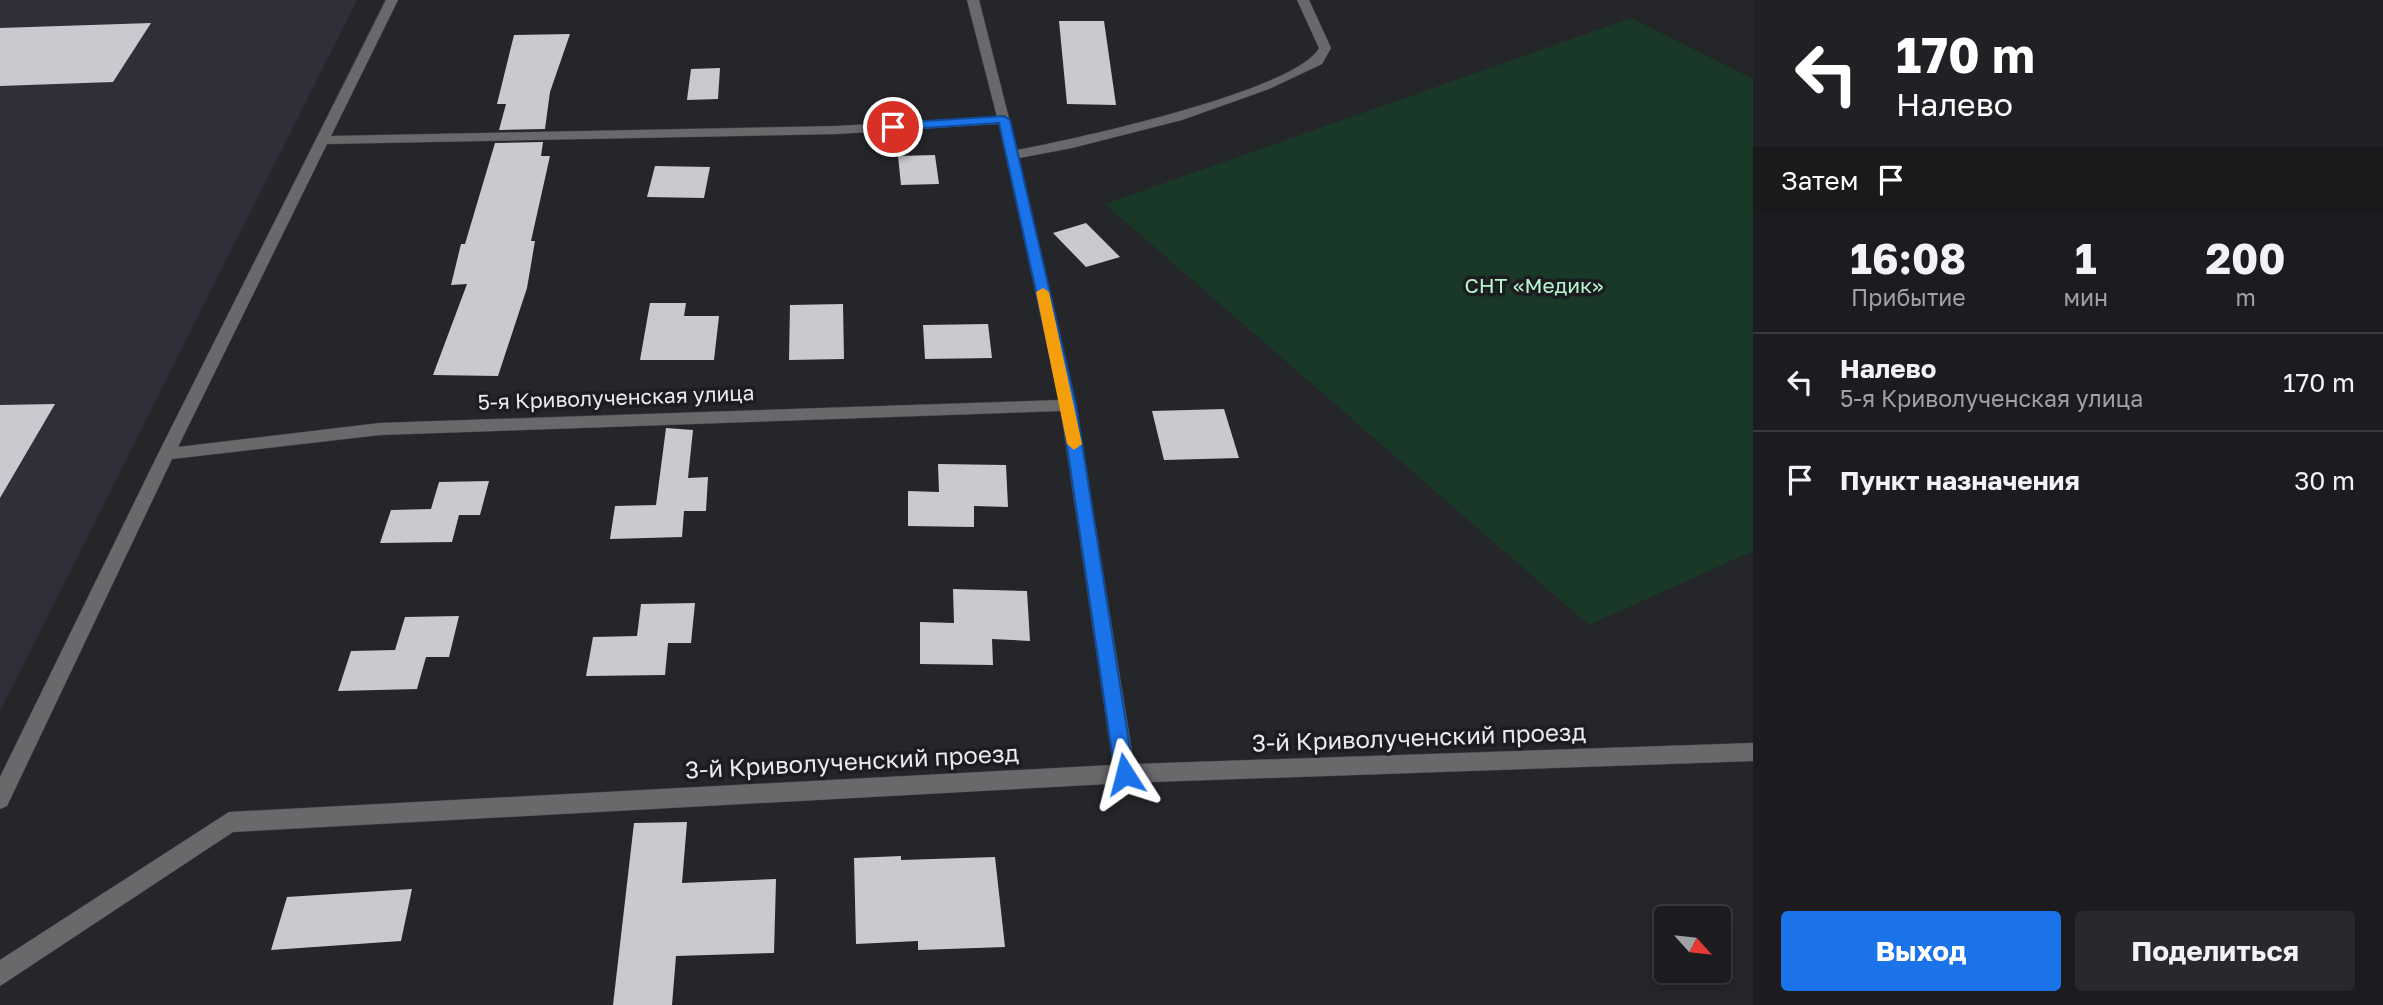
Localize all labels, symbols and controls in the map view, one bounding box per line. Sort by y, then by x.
text: 170 m [1896,25,2035,84]
icon: left [1781,28,1872,119]
text: Налево [1896,85,2013,123]
pin [863,97,923,157]
icon: arrive [874,108,912,146]
icon: arrive [1872,161,1910,199]
text: Затем [1781,165,1858,196]
text: 16:08 [1850,233,1966,283]
text: 1 [2075,233,2097,283]
text: 200 [2205,233,2286,283]
park label: СНТ «Медик» [1464,272,1604,298]
text: Прибытие [1851,283,1966,311]
text: мин [2064,283,2108,311]
text: m [2235,283,2256,311]
text: Налево [1840,353,1936,384]
icon: left [1781,363,1819,401]
text: 170 m [2283,367,2355,398]
street label: 5-я Криволученская улица [477,379,755,415]
text: 5-я Криволученская улица [1840,384,2143,412]
icon: arrive [1781,461,1819,499]
text: Пункт назначения [1840,465,2080,496]
text: 30 m [2294,465,2355,496]
street label: 3-й Криволученский проезд [1251,716,1586,757]
street label: 3-й Криволученский проезд [684,737,1019,784]
position arrow [1088,737,1162,811]
north arrow [1654,906,1731,984]
map controls [1654,906,1731,983]
button: Выход [1781,911,2061,991]
button: Поделиться [2075,911,2355,991]

